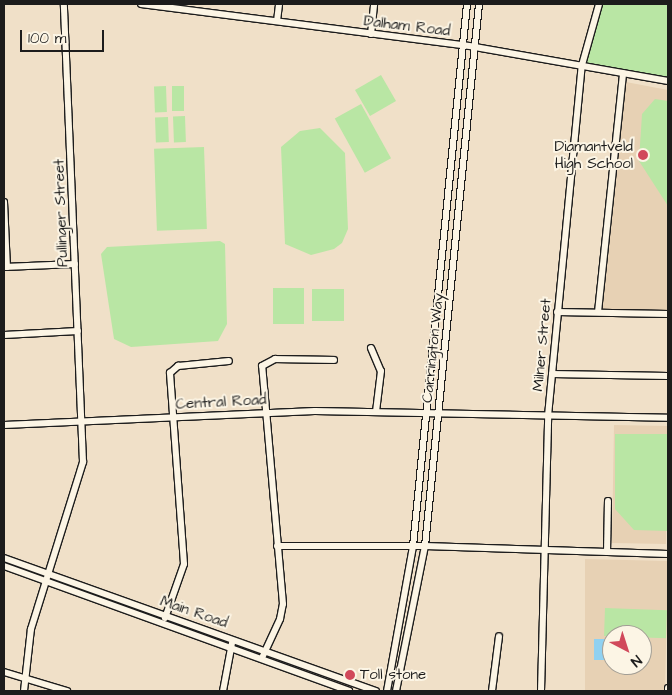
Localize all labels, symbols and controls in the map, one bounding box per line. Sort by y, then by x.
street label: Dalham Road [363,12,451,40]
scale bar [22,20,106,52]
text: 100 m [28,28,67,49]
place label: Diamantveld High School [555,137,633,172]
marker: Diamantveld High School [637,149,649,161]
street label: Pullinger Street [50,159,72,267]
street label: Carrington Way [418,292,448,404]
street label: Milner Street [529,298,555,392]
street label: Central Road [175,391,267,413]
street label: Main Road [158,592,230,632]
north arrow [602,625,652,675]
text: N [626,650,646,671]
place label: Toll stone [360,666,426,684]
marker: Toll stone [344,669,356,681]

